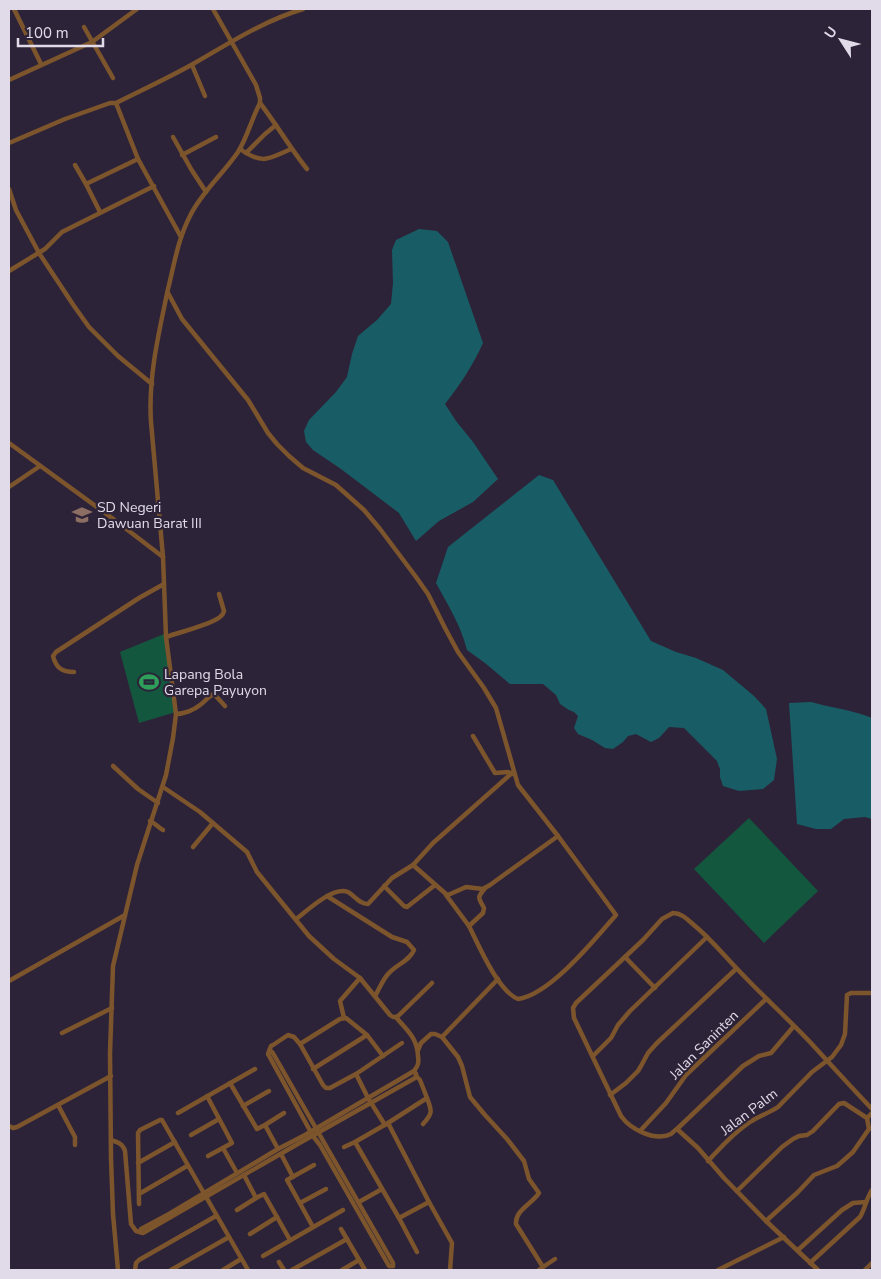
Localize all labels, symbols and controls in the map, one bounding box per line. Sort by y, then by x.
scale bar [18,15,102,47]
north arrow [816,15,866,65]
text: 100 m [25,23,69,43]
text: U [820,23,842,42]
place label: SD Negeri Dawuan Barat III [97,498,202,533]
school or university icon: SD Negeri Dawuan Barat III [71,504,93,526]
place label: Lapang Bola Garepa Payuyon [164,665,267,700]
sports icon: Lapang Bola Garepa Payuyon [138,671,160,693]
street label: Jalan Saninten [665,1006,743,1084]
street label: Jalan Palm [716,1084,782,1140]

